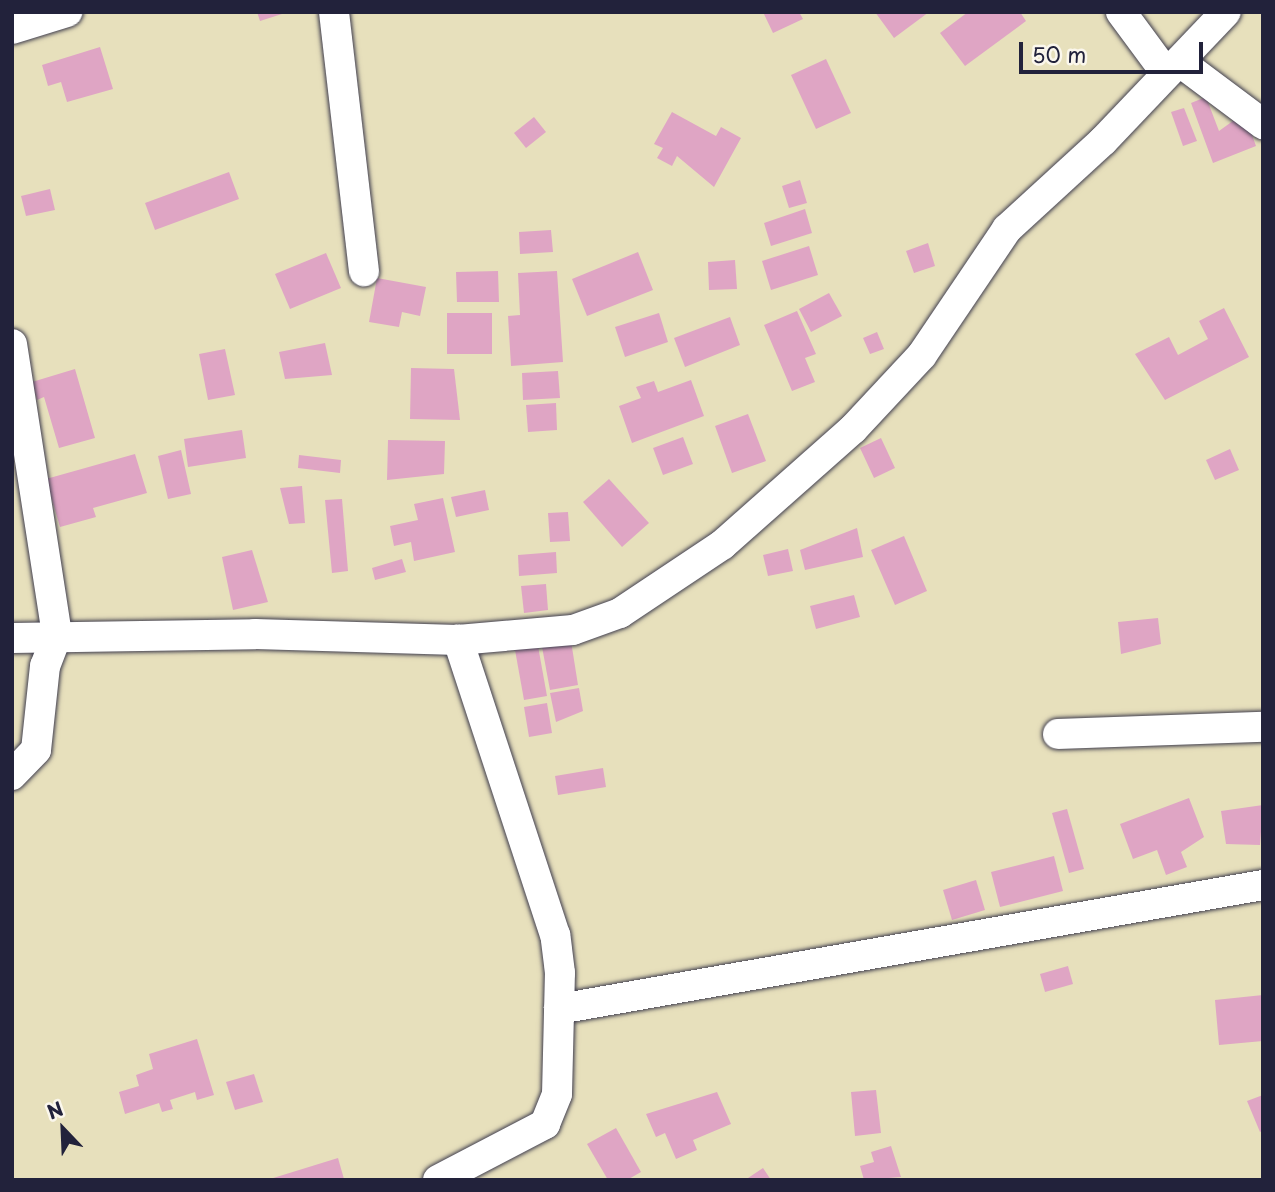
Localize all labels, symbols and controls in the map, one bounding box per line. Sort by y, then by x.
scale bar [1023,28,1207,72]
text: 50 m [1032,38,1086,70]
north arrow [28,1094,98,1164]
text: N [42,1094,67,1125]

